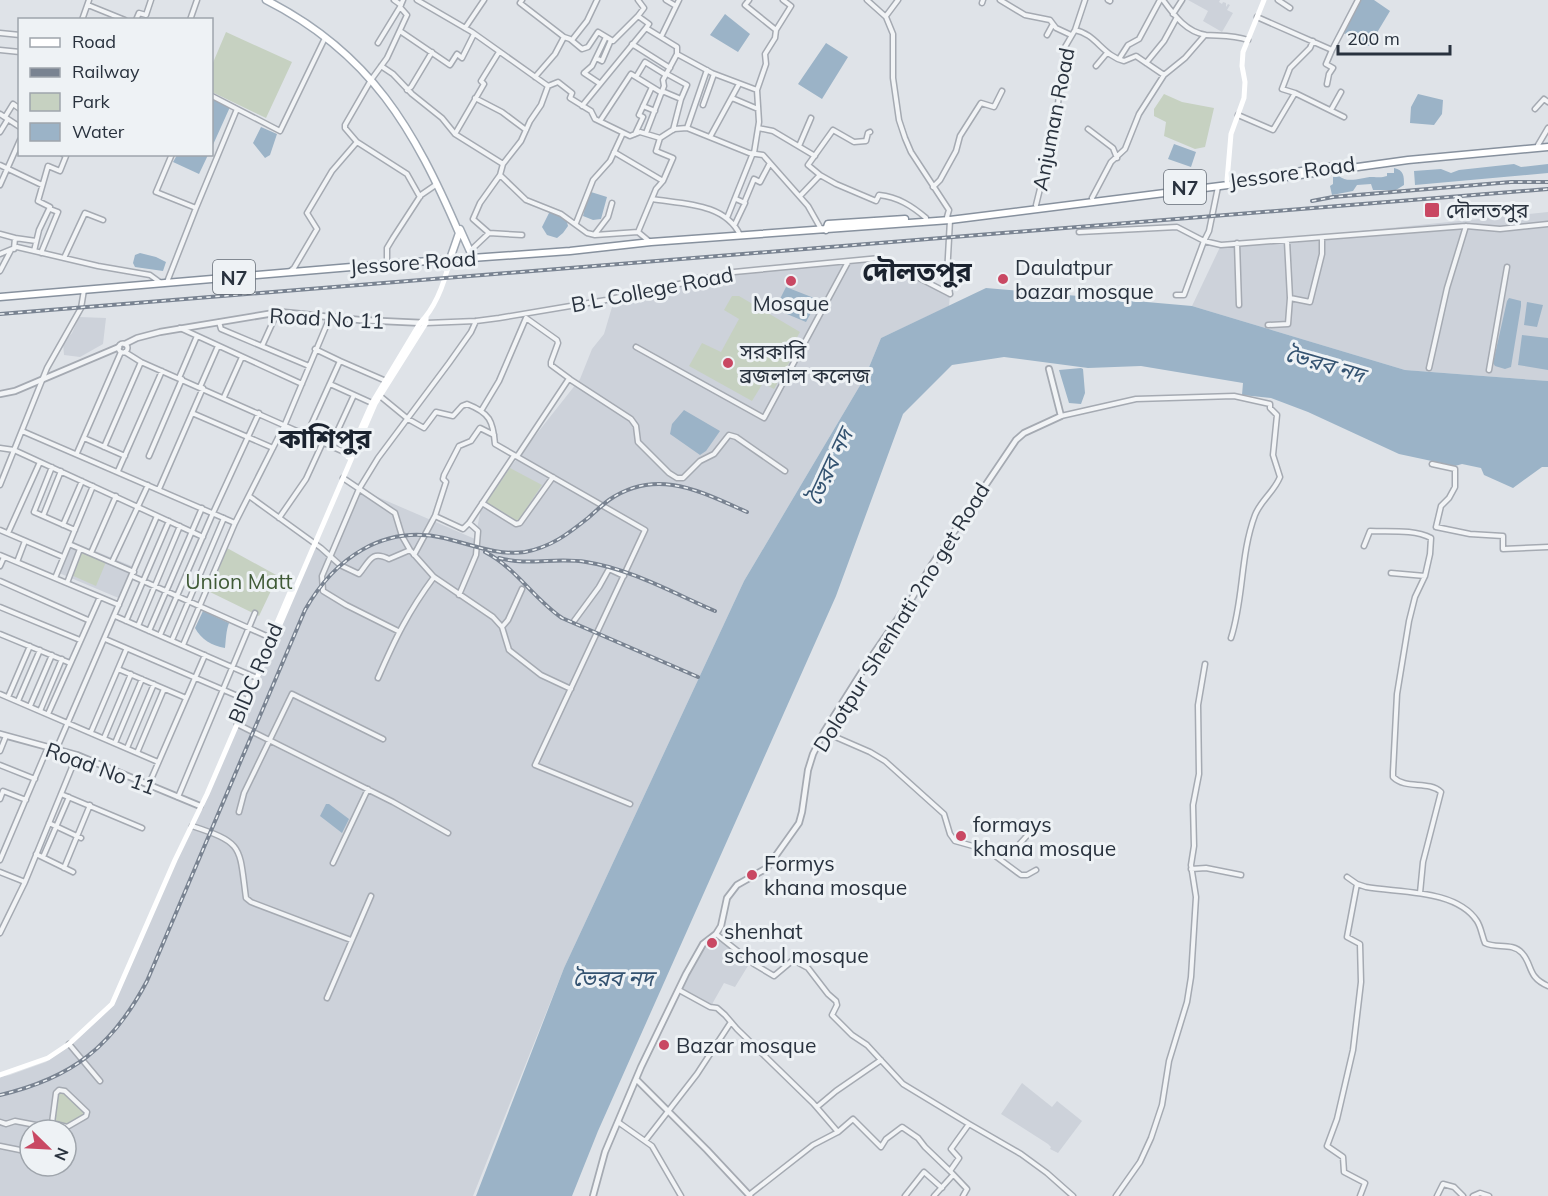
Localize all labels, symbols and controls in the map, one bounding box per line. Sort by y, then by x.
legend [18,18,213,156]
scale bar [1338,18,1450,56]
text: 200 m [1347,27,1400,50]
text: Road [72,30,116,53]
street label: Anjuman Road [1026,45,1080,193]
text: Railway [72,60,140,83]
text: Park [72,90,111,113]
text: Water [72,120,125,143]
street label: Jessore Road [1227,150,1357,194]
road number: N7 [1164,170,1206,204]
place label: দৌলতপুর [1446,197,1529,223]
marker: দৌলতপুর [1423,201,1441,219]
street label: Jessore Road [349,245,477,279]
district label: দৌলতপুর [862,254,972,289]
place label: Daulatpur bazar mosque [1015,254,1154,304]
road number: N7 [213,260,255,294]
street label: B L College Road [569,261,735,317]
marker: Daulatpur bazar mosque [996,272,1010,286]
marker: Mosque [784,274,798,288]
place label: Mosque [753,290,829,316]
street label: Road No 11 [269,302,385,334]
place label: সরকারি ব্রজলাল কলেজ [739,338,871,388]
water label: ভৈরব নদ [1282,339,1371,390]
marker: সরকারি ব্রজলাল কলেজ [721,356,735,370]
district label: কাশিপুর [278,421,372,456]
water label: ভৈরব নদ [799,421,860,510]
street label: Dolotpur Shenhati 2no get Road [807,478,995,756]
park label: Union Matt [185,568,293,594]
street label: BIDC Road [222,619,288,727]
street label: Road No 11 [42,736,160,800]
place label: formays khana mosque [973,811,1116,861]
marker: formays khana mosque [954,829,968,843]
place label: Formys khana mosque [764,850,907,900]
marker: Formys khana mosque [745,868,759,882]
place label: shenhat school mosque [724,918,869,968]
marker: shenhat school mosque [705,936,719,950]
water label: ভৈরব নদ [573,964,657,992]
place label: Bazar mosque [676,1032,816,1058]
marker: Bazar mosque [657,1038,671,1052]
north arrow [18,1118,78,1178]
text: N [50,1145,73,1164]

